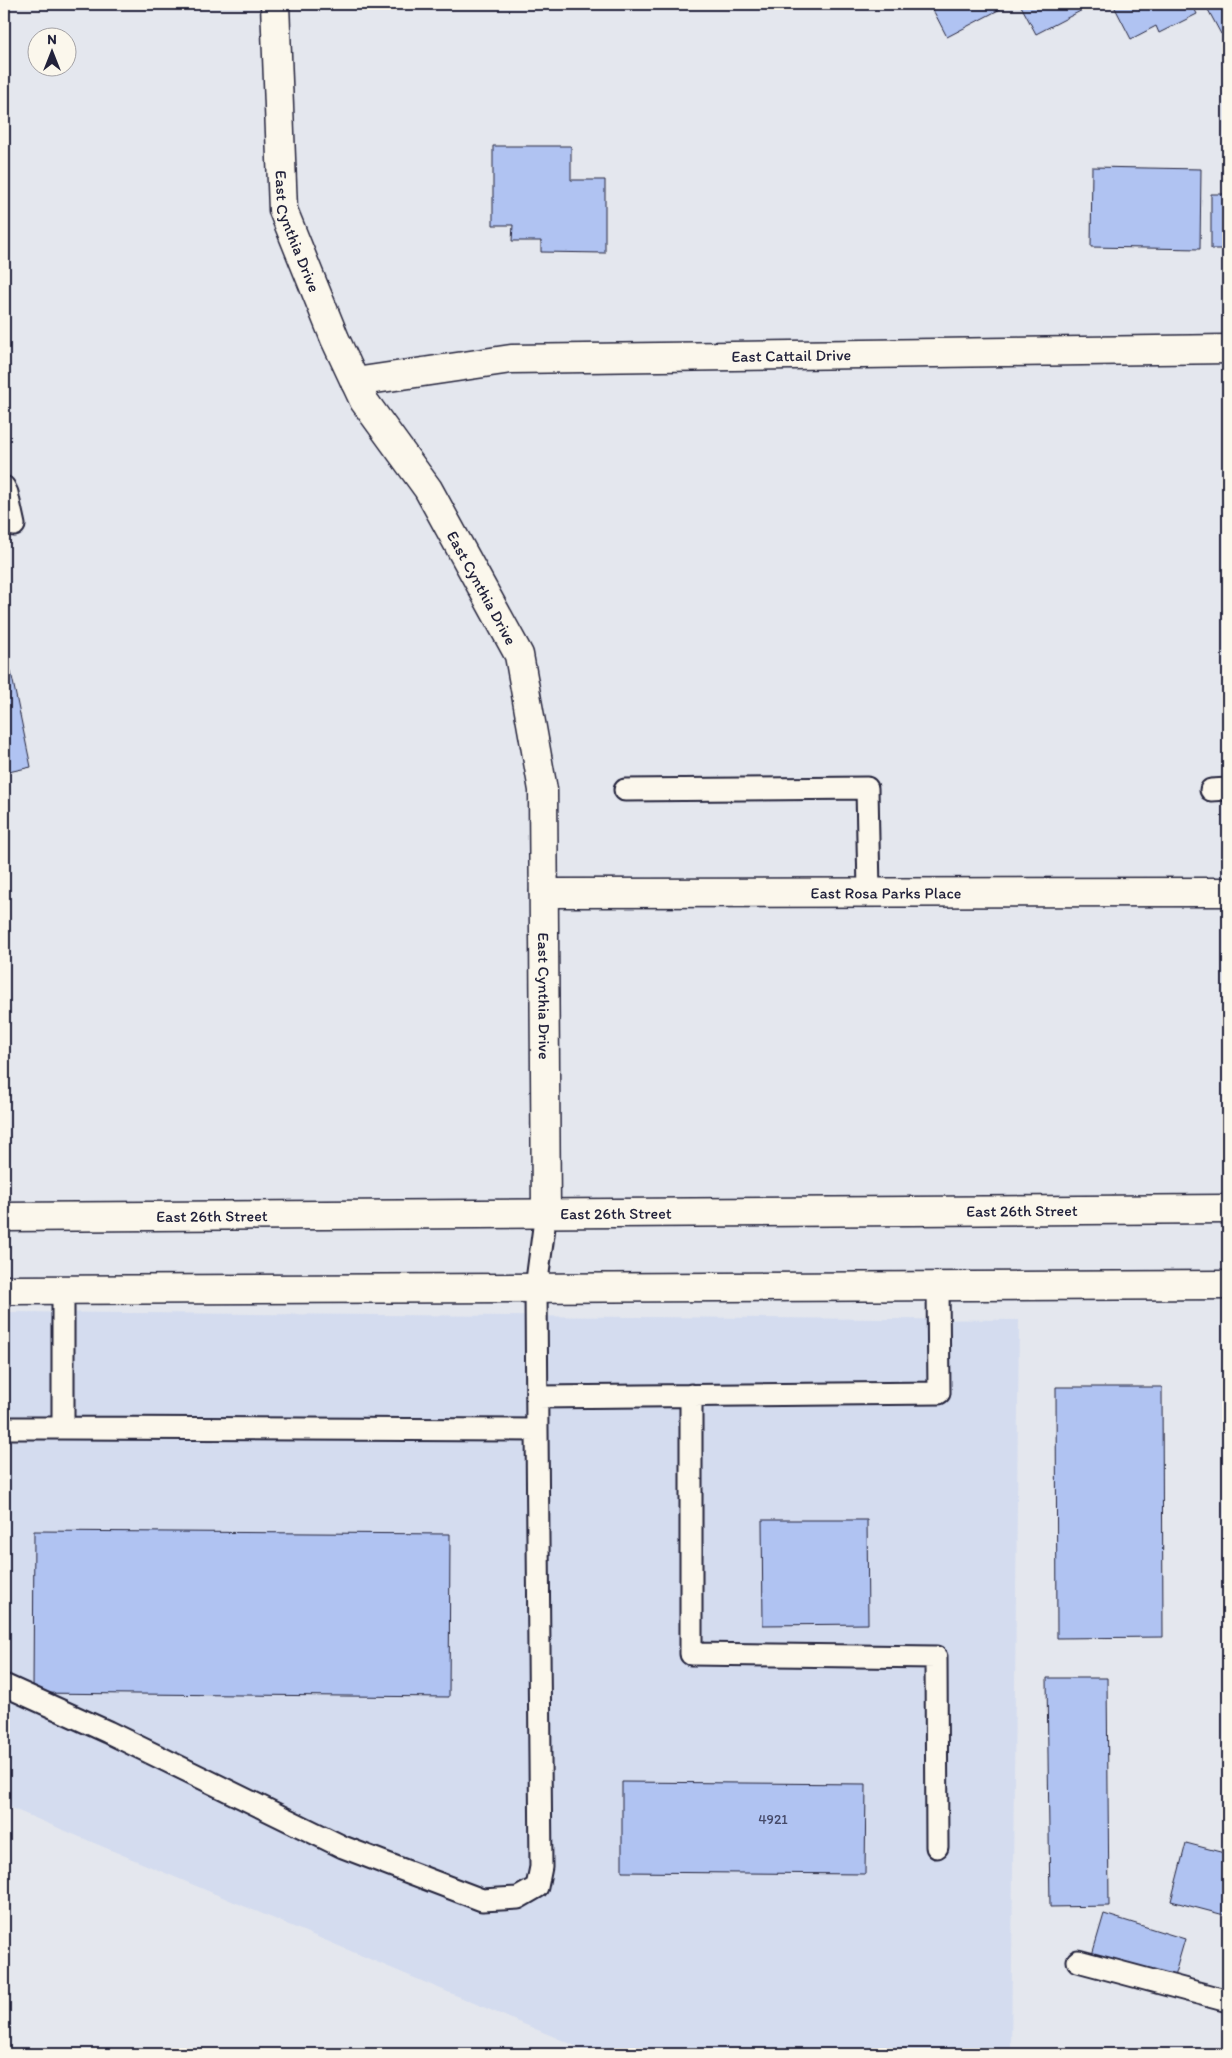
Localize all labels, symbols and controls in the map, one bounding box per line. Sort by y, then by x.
north arrow [28,28,78,78]
text: N [47,31,57,48]
street label: East Cynthia Drive [272,170,324,295]
street label: East Cattail Drive [731,345,852,365]
street label: East Cynthia Drive [443,527,521,648]
street label: East Rosa Parks Place [811,883,961,902]
street label: East Cynthia Drive [535,932,554,1060]
street label: East 26th Street [966,1200,1078,1220]
street label: East 26th Street [560,1203,672,1223]
street label: East 26th Street [156,1206,268,1226]
house number: 4921 [758,1811,788,1828]

